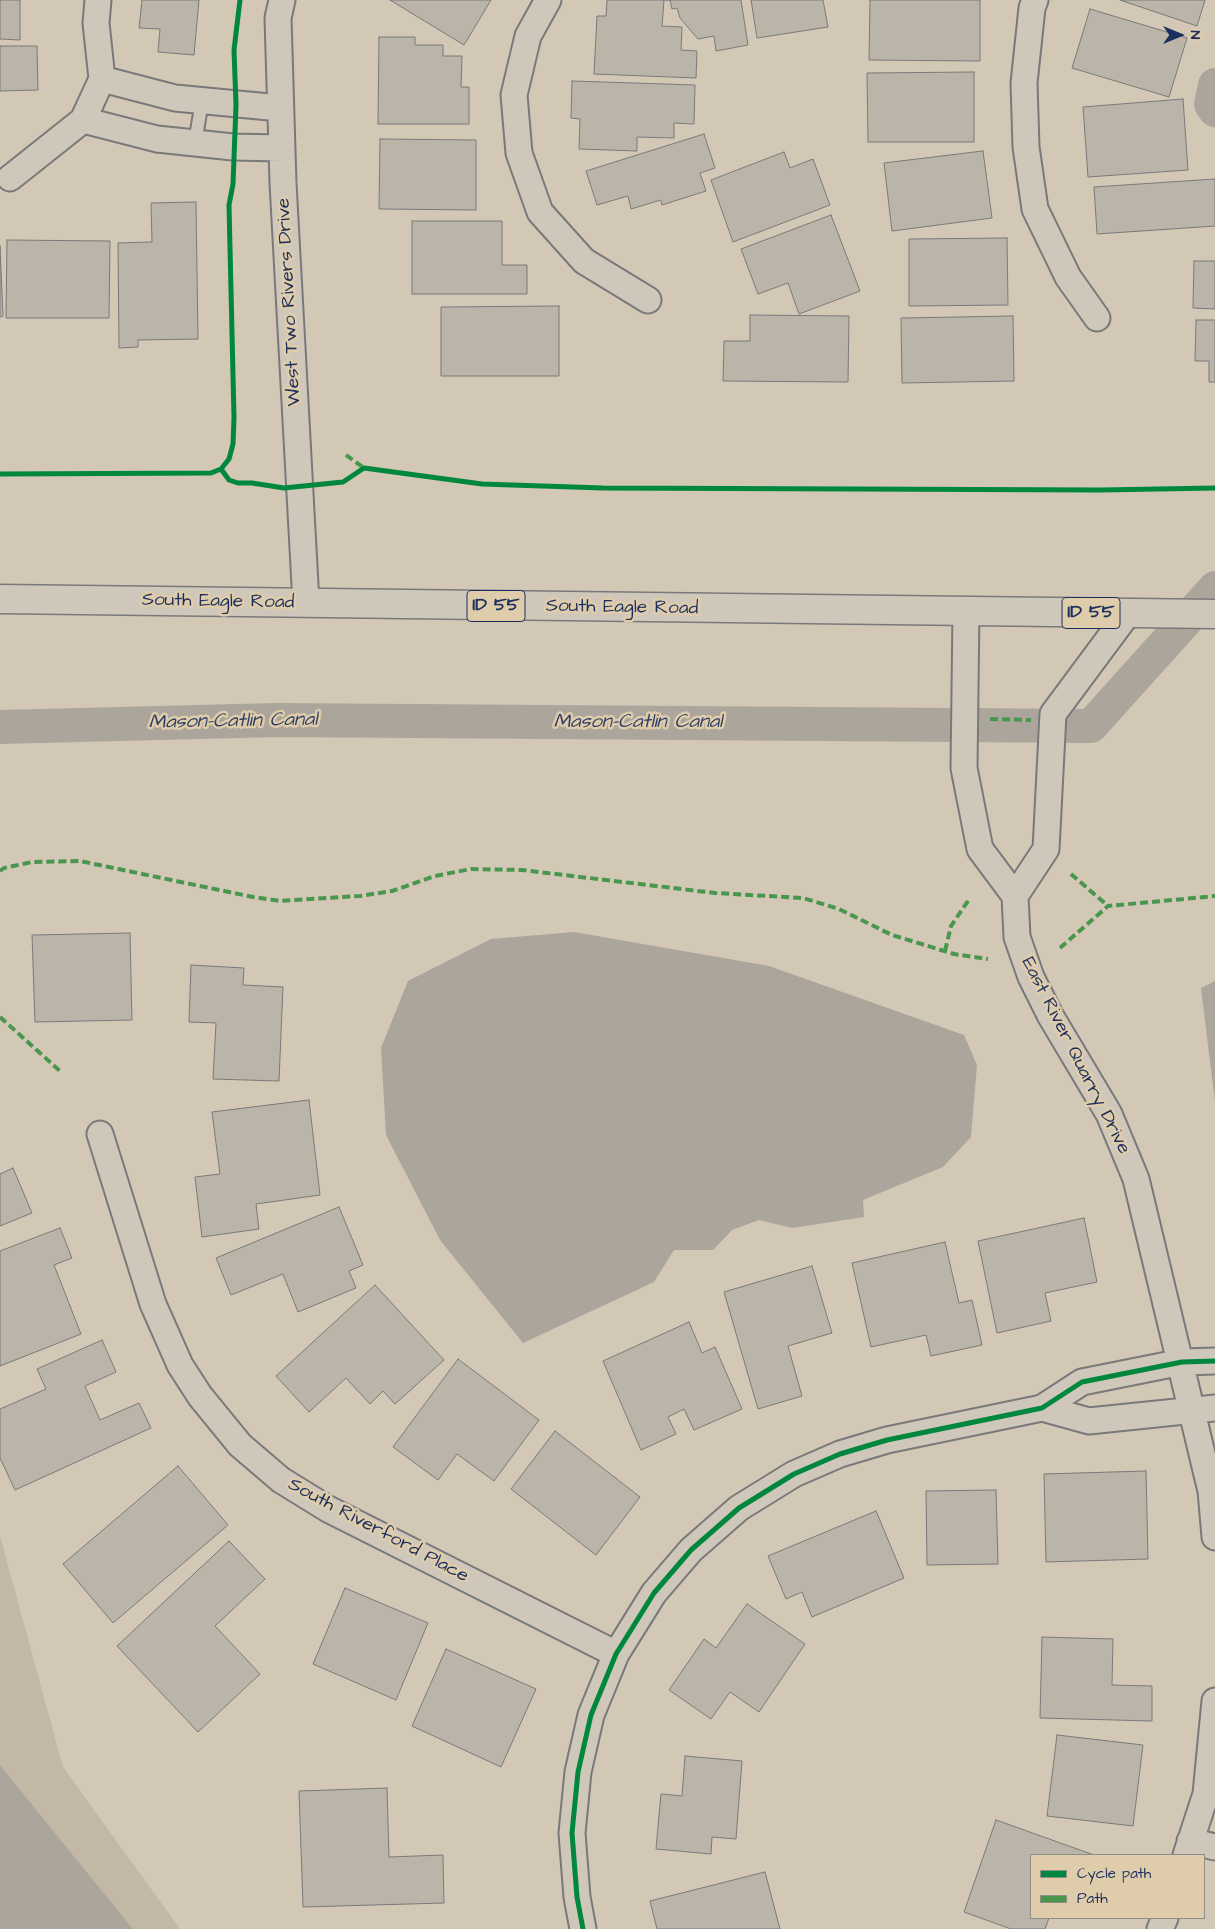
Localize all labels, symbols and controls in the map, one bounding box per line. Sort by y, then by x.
north arrow [1155,10,1205,60]
text: N [1185,31,1205,39]
street label: West Two Rivers Drive [273,197,307,407]
street label: South Eagle Road [142,589,294,615]
road number: ID 55 [467,590,525,622]
street label: South Eagle Road [546,595,698,621]
road number: ID 55 [1062,598,1120,628]
water label: Mason-Catlin Canal [149,709,317,735]
water label: Mason-Catlin Canal [554,711,722,735]
street label: East River Quarry Drive [1015,954,1135,1158]
street label: South Riverford Place [284,1474,472,1588]
legend [1030,1854,1205,1919]
text: Cycle path [1077,1863,1151,1884]
text: Path [1077,1888,1108,1909]

